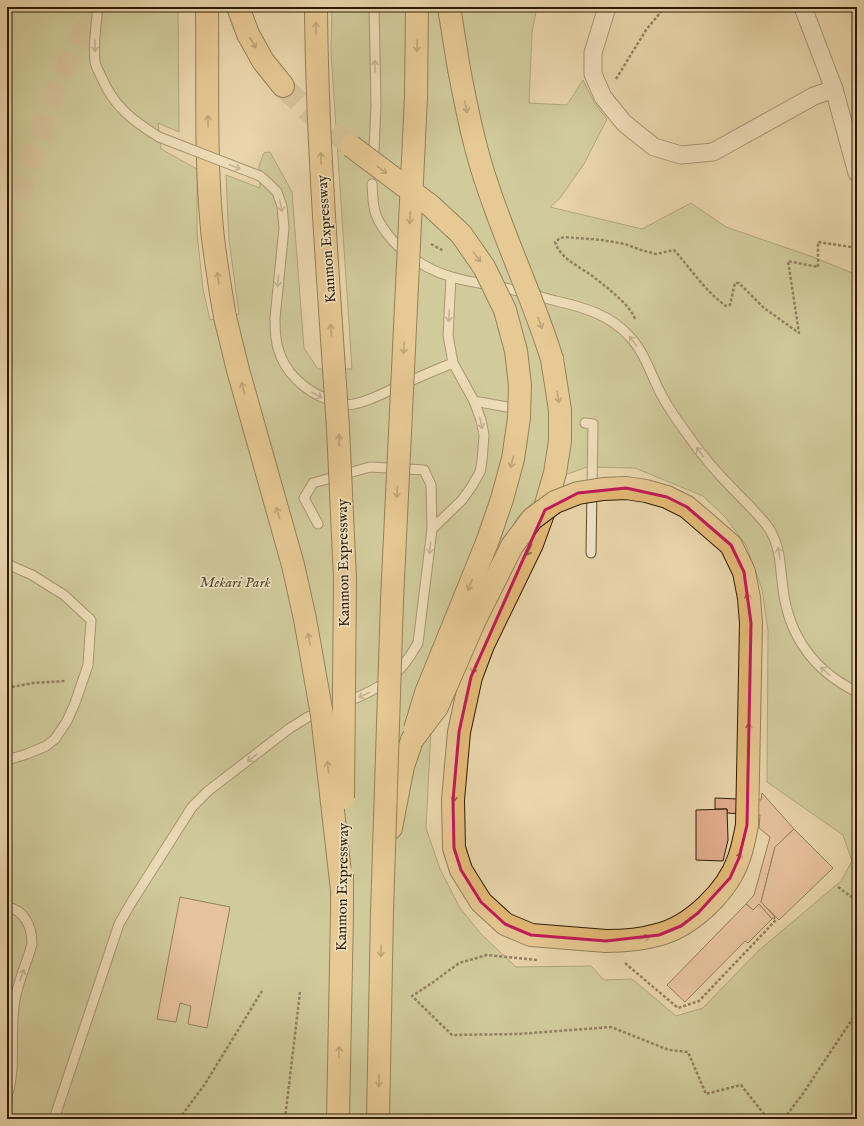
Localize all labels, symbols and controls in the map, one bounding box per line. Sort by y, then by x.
one-way arrow [312,22,320,35]
one-way arrow [250,37,257,49]
one-way arrow [91,39,99,52]
one-way arrow [413,39,420,52]
one-way arrow [371,60,379,73]
one-way arrow [463,100,471,113]
one-way arrow [204,115,212,128]
one-way arrow [317,152,325,165]
one-way arrow [228,163,240,171]
one-way arrow [377,165,388,174]
street label: Kanmon Expressway [312,174,340,304]
one-way arrow [277,199,285,212]
one-way arrow [406,211,413,224]
one-way arrow [473,251,481,262]
one-way arrow [214,272,222,285]
one-way arrow [275,274,282,287]
one-way arrow [445,309,452,322]
one-way arrow [537,316,544,329]
one-way arrow [328,324,335,337]
one-way arrow [629,336,637,347]
one-way arrow [400,341,407,354]
one-way arrow [239,381,246,394]
one-way arrow [554,390,562,403]
one-way arrow [311,391,323,399]
one-way arrow [478,416,486,429]
one-way arrow [335,434,343,447]
one-way arrow [696,446,704,457]
one-way arrow [508,455,515,468]
one-way arrow [393,485,400,498]
street label: Kanmon Expressway [333,498,354,627]
one-way arrow [274,506,281,519]
one-way arrow [426,541,433,554]
one-way arrow [525,544,532,556]
one-way arrow [774,547,782,560]
park label: Mekari Park [199,573,271,592]
one-way arrow [465,578,473,590]
one-way arrow [744,593,752,606]
one-way arrow [305,633,313,646]
one-way arrow [470,662,478,674]
one-way arrow [820,667,830,676]
one-way arrow [358,692,370,699]
one-way arrow [745,723,752,736]
one-way arrow [246,754,257,763]
one-way arrow [324,761,331,774]
one-way arrow [450,789,457,802]
street label: Kanmon Expressway [332,822,353,951]
one-way arrow [736,851,743,864]
one-way arrow [638,934,651,942]
one-way arrow [377,944,385,957]
one-way arrow [19,969,26,982]
one-way arrow [335,1046,343,1059]
one-way arrow [375,1074,383,1087]

